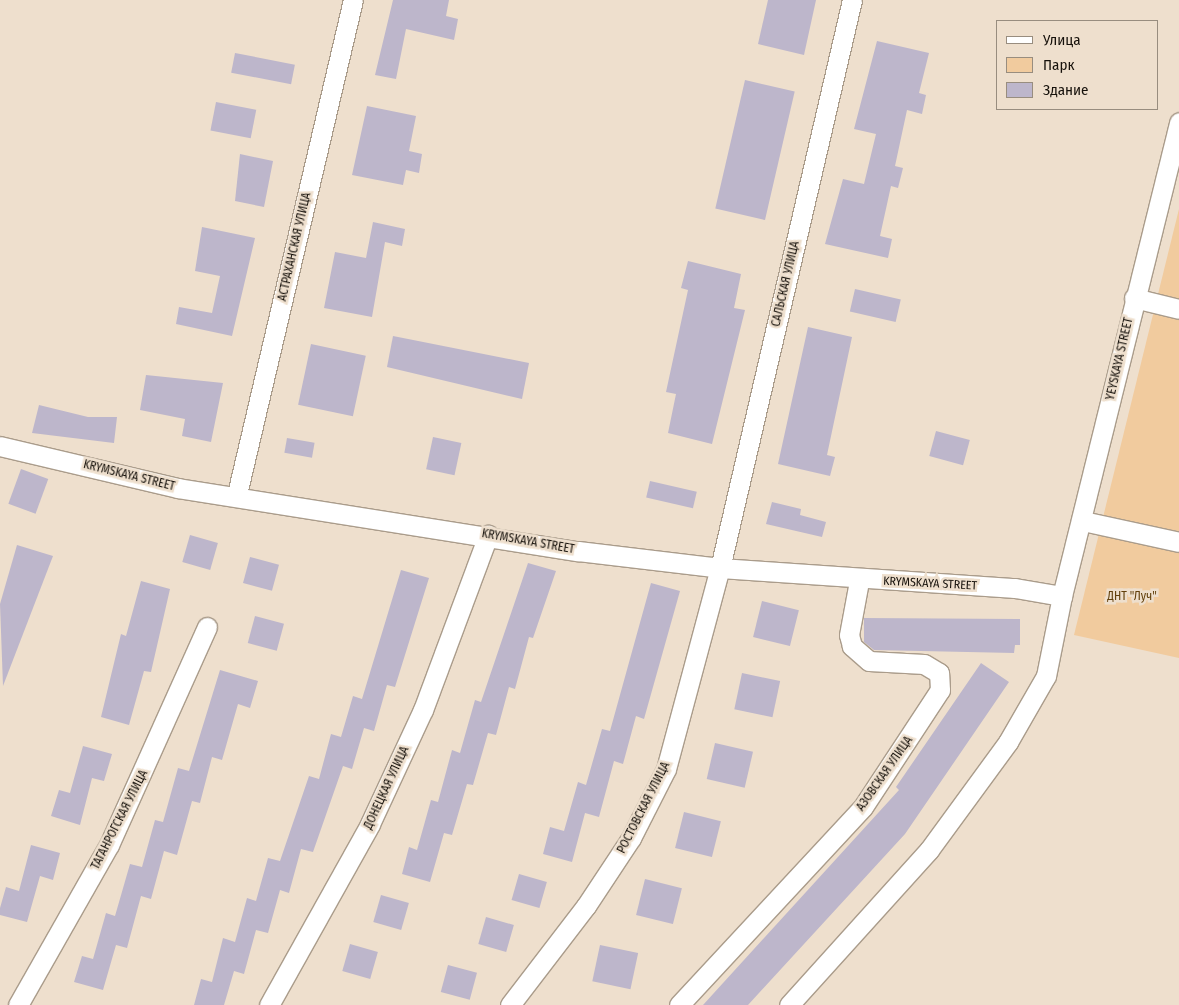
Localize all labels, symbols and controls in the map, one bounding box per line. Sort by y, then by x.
legend [996,20,1159,110]
text: Улица [1043,31,1081,49]
text: Парк [1043,56,1074,74]
text: Здание [1043,81,1089,99]
street label: АСТРАХАНСКАЯ УЛИЦА [276,191,314,303]
street label: САЛЬСКАЯ УЛИЦА [769,240,803,328]
street label: YEYSKAYA STREET [1103,316,1137,402]
street label: KRYMSKAYA STREET [82,458,176,494]
street label: KRYMSKAYA STREET [481,527,575,557]
street label: KRYMSKAYA STREET [883,574,977,594]
park label: ДНТ "Луч" [1107,590,1157,604]
street label: АЗОВСКАЯ УЛИЦА [854,734,916,814]
street label: ДОНЕЦКАЯ УЛИЦА [361,744,413,832]
street label: РОСТОВСКАЯ УЛИЦА [615,760,673,856]
street label: ТАГАНРОГСКАЯ УЛИЦА [89,768,151,872]

